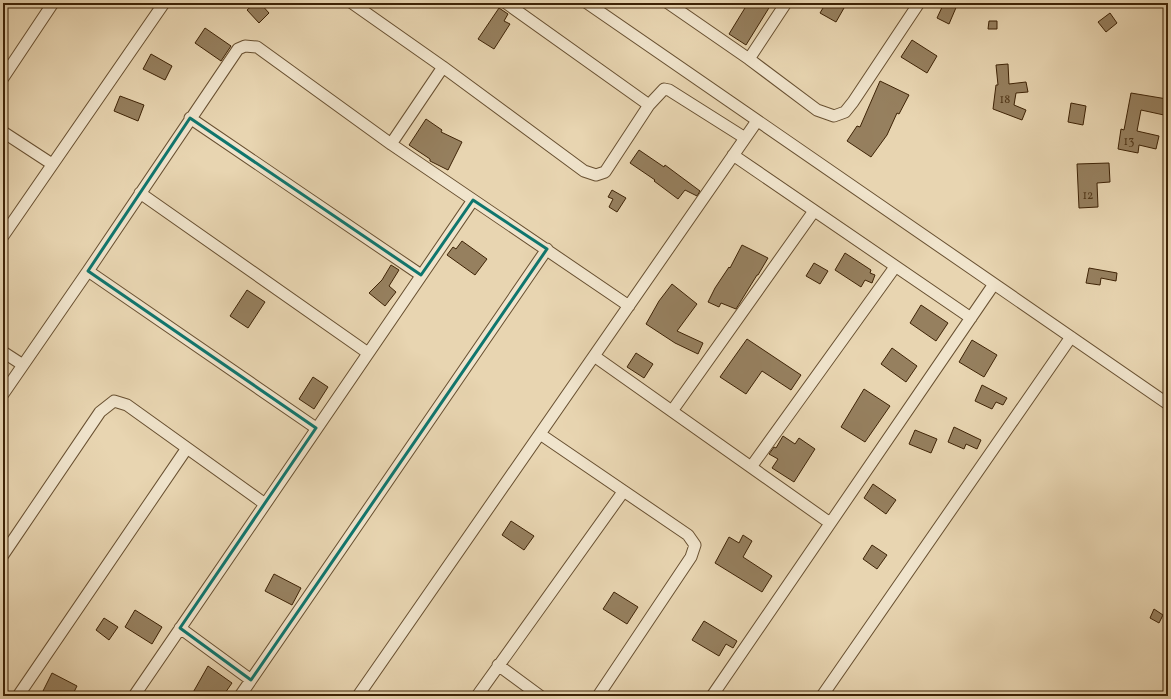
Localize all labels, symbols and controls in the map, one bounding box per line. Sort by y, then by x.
house number: 18 [1000,92,1010,108]
house number: 13 [1124,134,1134,150]
house number: 12 [1082,188,1094,204]

